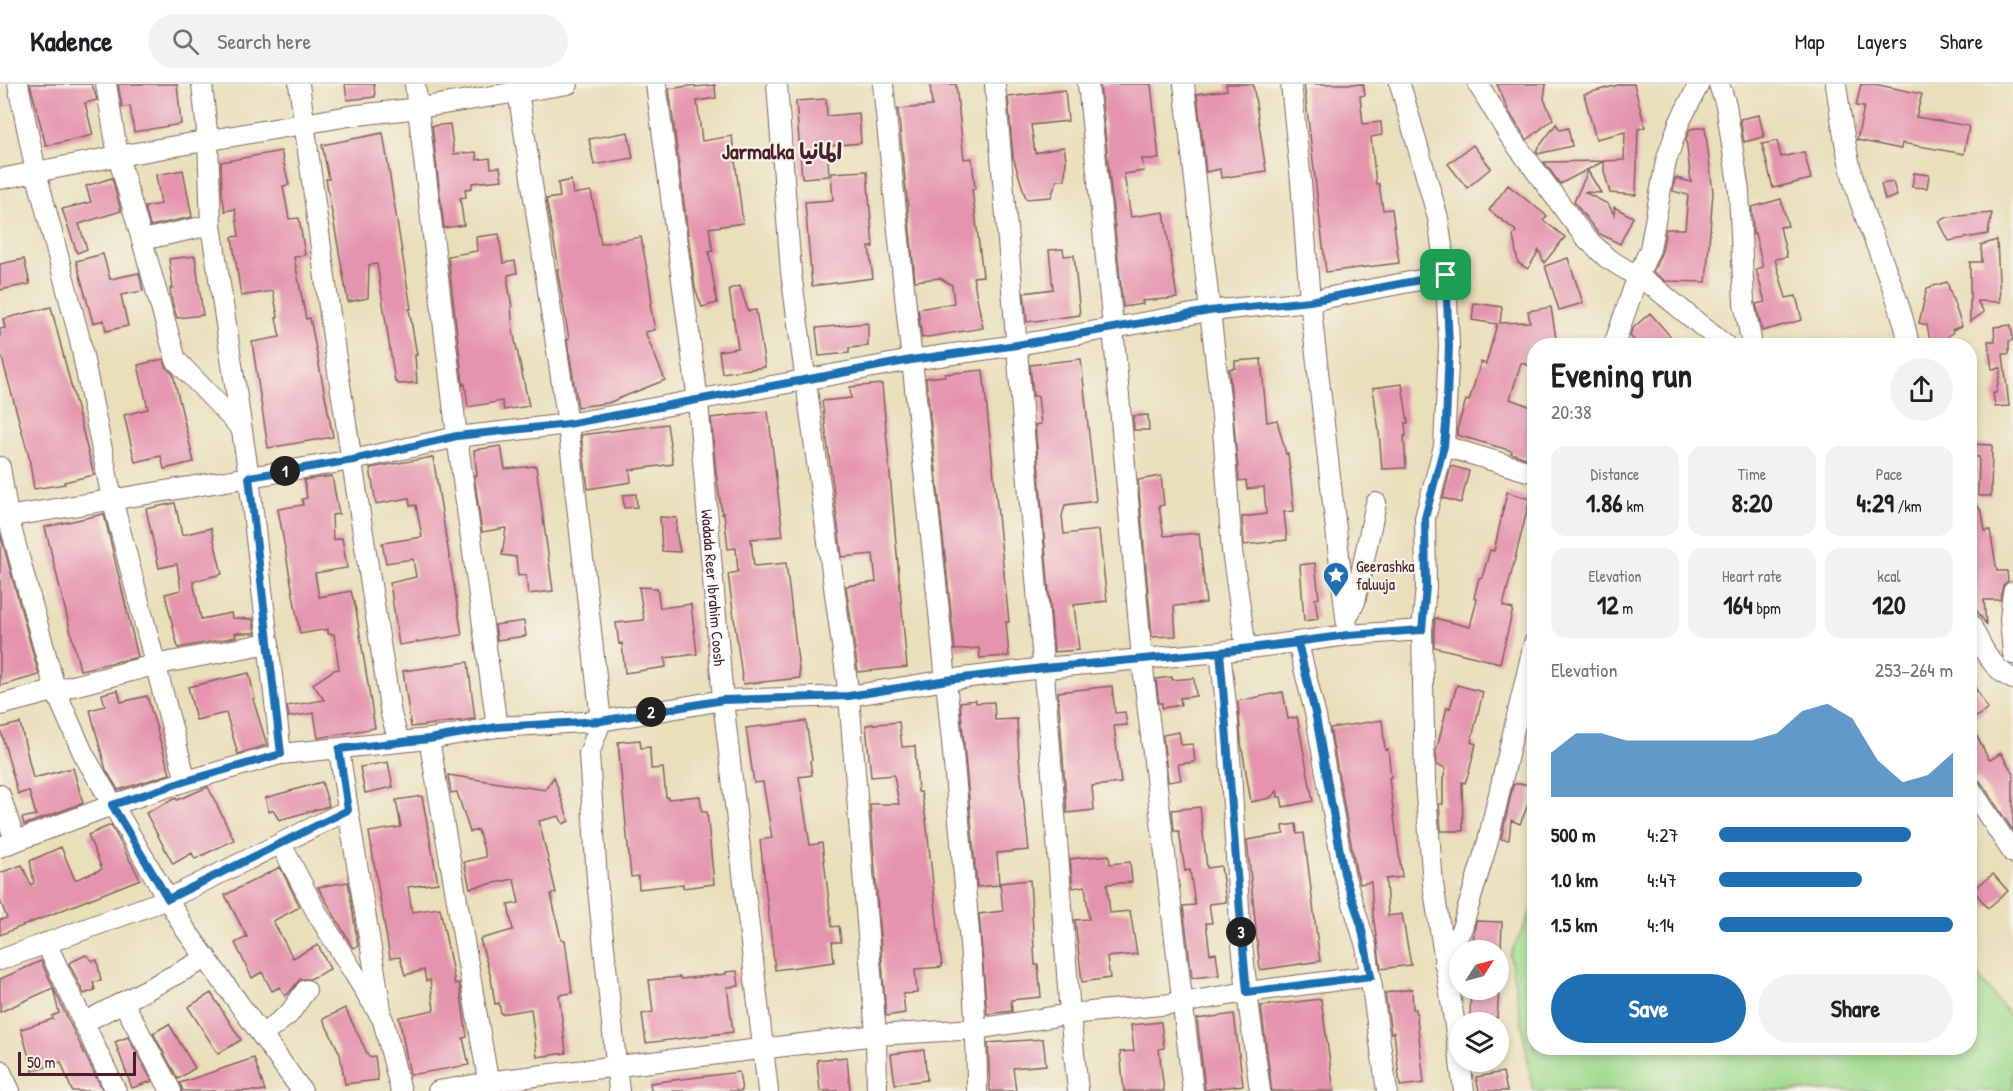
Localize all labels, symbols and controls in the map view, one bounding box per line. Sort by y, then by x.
search box [148,14,568,68]
text: Kadence [30,22,112,60]
icon: search [169,25,202,58]
text: Search here [217,26,311,56]
text: Map [1795,27,1824,56]
text: Layers [1857,27,1907,56]
text: Share [1940,27,1983,56]
district label: Jarmalka المانيا [722,136,842,166]
pin [1420,249,1471,300]
icon: arrive [1429,258,1462,291]
text: Evening run [1551,353,1692,397]
button: share [1890,358,1953,421]
text: 20:38 [1551,398,1592,425]
pin: 1 [270,456,300,486]
text: 1 [282,460,288,482]
text: Distance [1591,463,1639,485]
text: Time [1738,463,1766,485]
text: Pace [1876,463,1902,485]
text: 1.86 [1586,485,1623,520]
text: 8:20 [1731,485,1773,520]
text: 4:29 [1856,485,1894,520]
text: km [1623,495,1644,517]
text: /km [1894,495,1922,517]
street label: Wadada Reer Ibrahim Coosh [696,508,731,667]
place label: Geerashka faluuja [1356,555,1415,595]
place icon: Geerashka faluuja [1321,560,1351,598]
text: Elevation [1588,565,1642,587]
text: Heart rate [1722,565,1782,587]
text: kcal [1877,565,1901,587]
text: 12 [1597,587,1619,622]
text: 164 [1723,587,1753,622]
text: 120 [1872,587,1906,622]
text: m [1619,597,1633,619]
text: bpm [1753,597,1781,619]
text: Elevation [1551,656,1617,683]
text: 253–264 m [1875,656,1953,683]
pin: 2 [636,697,666,727]
text: 2 [647,701,655,723]
text: 500 m [1551,821,1596,848]
text: 4:27 [1647,821,1678,848]
text: 1.0 km [1551,866,1598,893]
text: 4:47 [1647,866,1677,893]
text: 1.5 km [1551,911,1598,938]
text: 4:14 [1647,911,1674,938]
pin: 3 [1226,917,1256,947]
text: 3 [1237,921,1245,943]
north arrow [1449,940,1509,1000]
map controls [1449,940,1509,1072]
button: Save [1551,974,1746,1043]
button: Share [1758,974,1953,1043]
button: layers [1449,1012,1509,1072]
scale bar [18,1049,136,1076]
text: 50 m [27,1051,56,1073]

